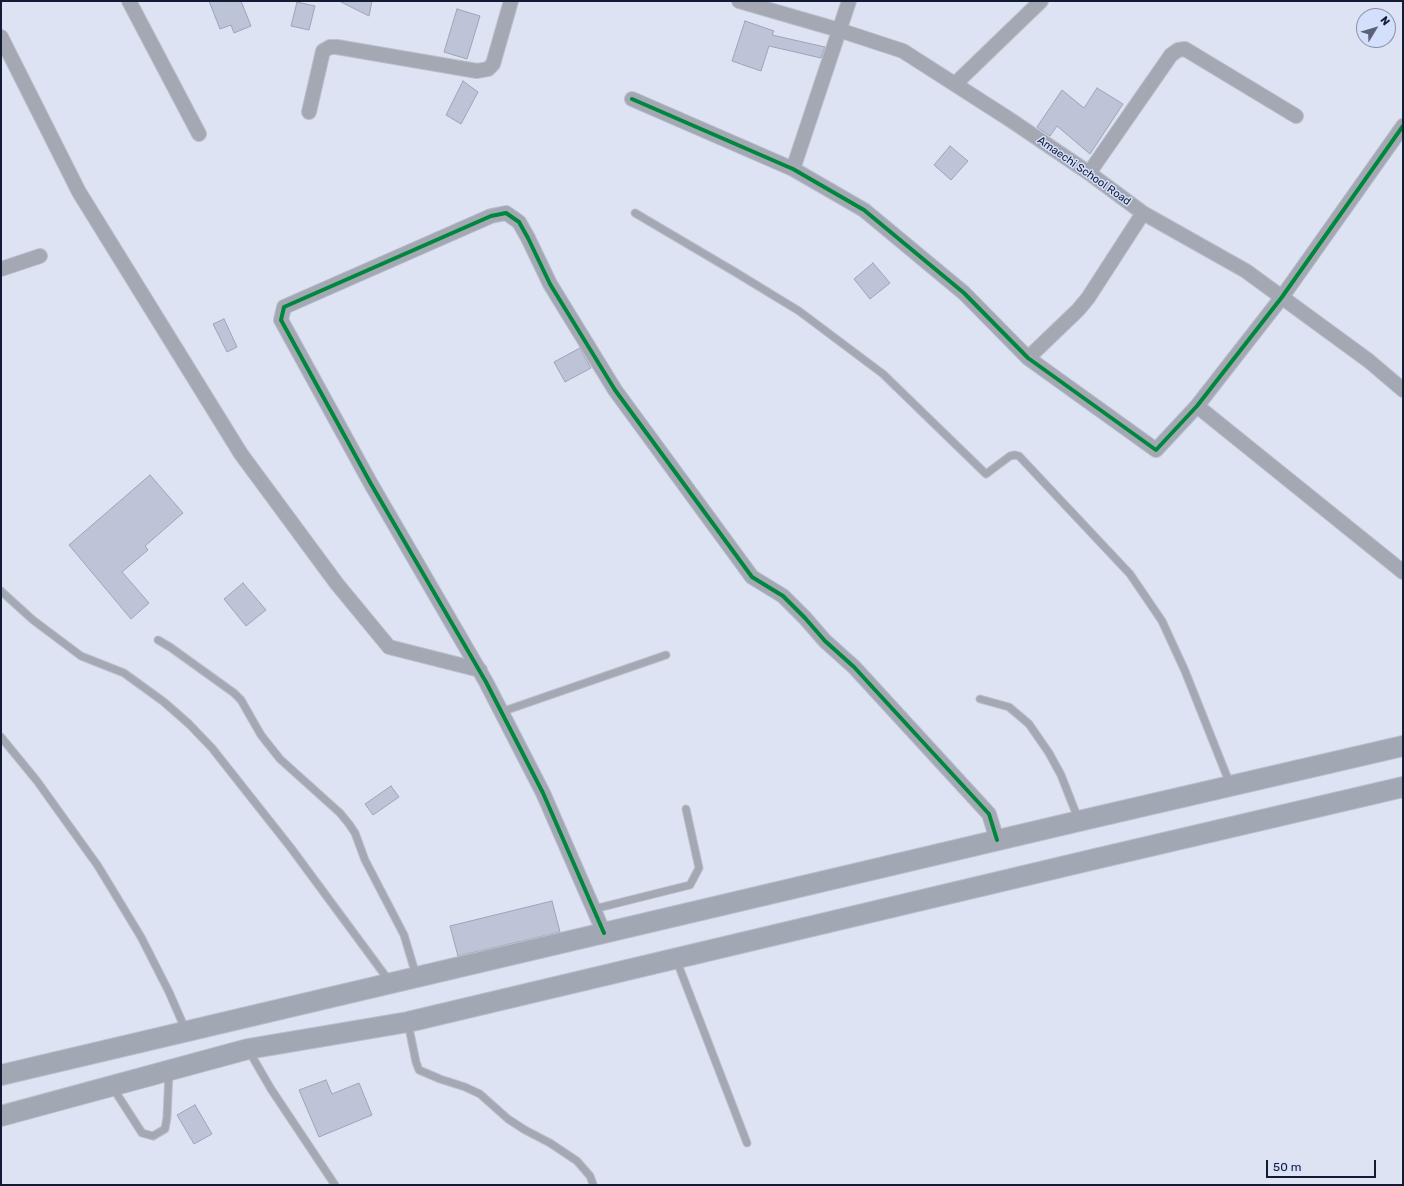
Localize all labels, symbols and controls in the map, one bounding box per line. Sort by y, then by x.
north arrow [1356,8,1396,48]
text: N [1377,14,1393,28]
street label: Amaechi School Road [1035,134,1133,208]
scale bar [1268,1152,1378,1178]
text: 50 m [1273,1160,1301,1174]

